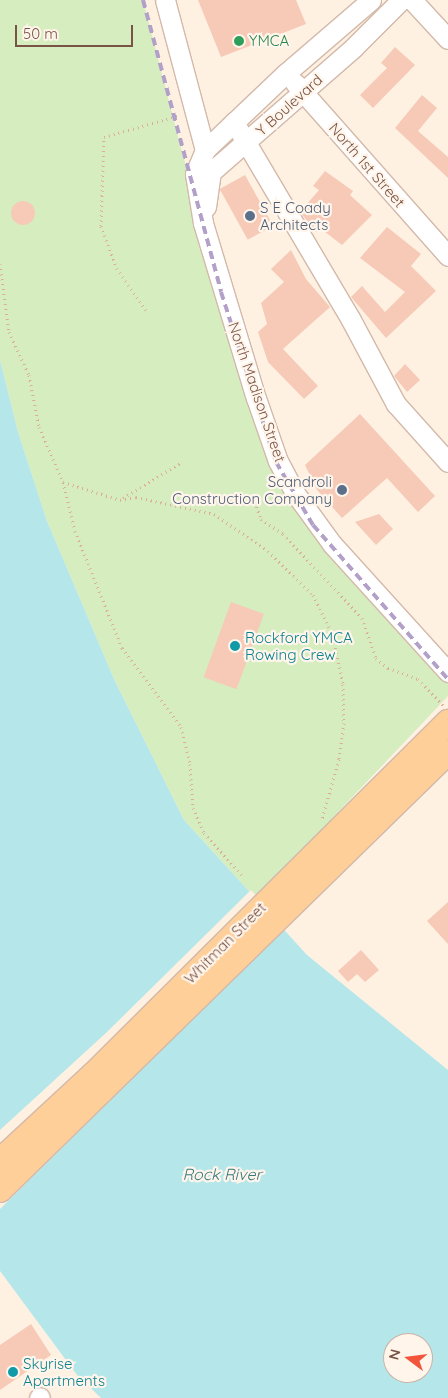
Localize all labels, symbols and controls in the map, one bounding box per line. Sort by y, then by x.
scale bar [18,15,135,47]
text: 50 m [23,24,58,43]
place label: YMCA [249,32,289,50]
marker: YMCA [233,35,245,47]
street label: Y Boulevard [252,71,326,139]
street label: North 1st Street [325,119,409,211]
place label: S E Coady Architects [260,198,331,233]
marker: S E Coady Architects [244,210,256,222]
street label: North Madison Street [225,320,289,464]
place label: Scandroli Construction Company [172,472,332,507]
marker: Scandroli Construction Company [336,484,348,496]
place label: Rockford YMCA Rowing Crew [245,628,353,663]
marker: Rockford YMCA Rowing Crew [229,640,241,652]
street label: Whitman Street [181,899,269,987]
water label: Rock River [182,1164,262,1184]
north arrow [383,1333,433,1383]
text: N [384,1347,405,1362]
place label: Skyrise Apartments [23,1354,105,1389]
marker: Skyrise Apartments [7,1366,19,1378]

